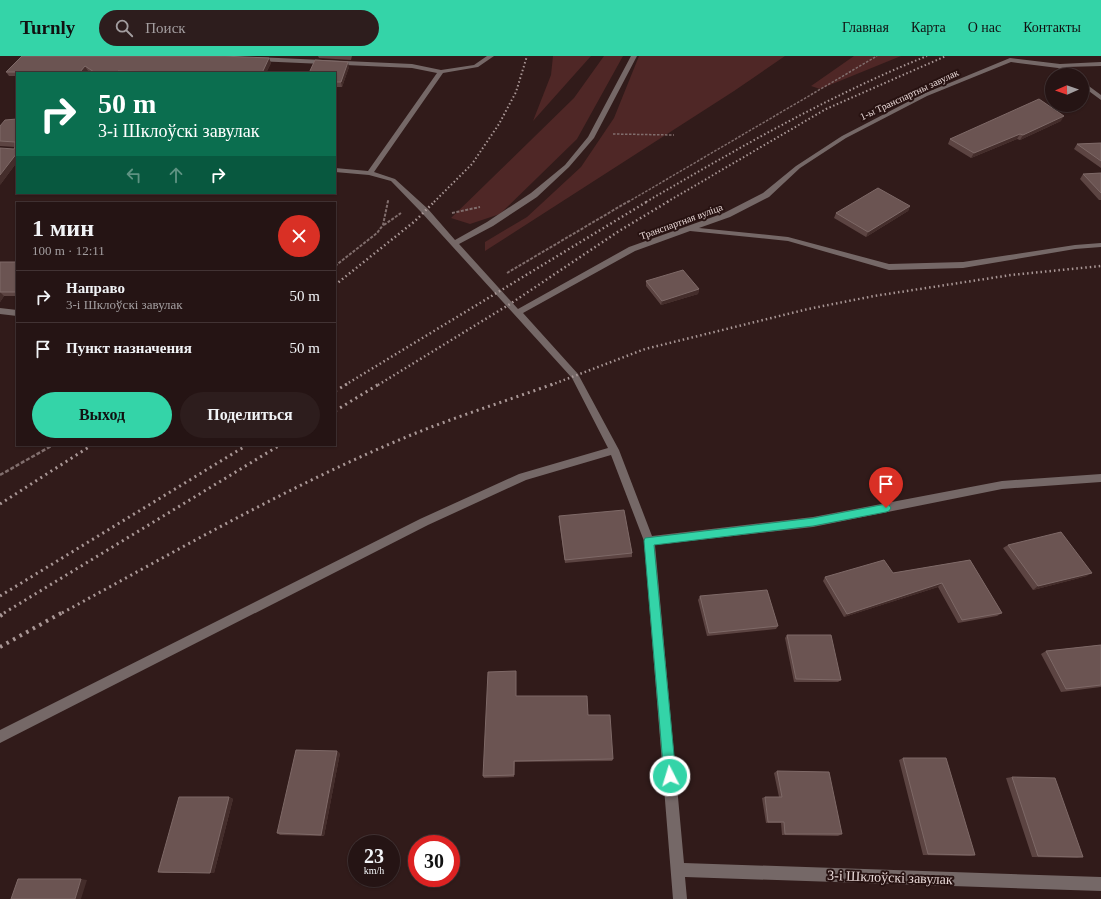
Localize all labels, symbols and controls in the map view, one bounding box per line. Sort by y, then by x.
search box [99,10,379,46]
text: Turnly [20,17,75,38]
icon: search [113,17,135,39]
text: Поиск [145,20,186,36]
text: Главная [842,20,889,35]
text: Карта [911,20,946,35]
text: О нас [968,20,1001,35]
text: Контакты [1023,20,1081,35]
street label: 1-ы Транспартны завулак [858,67,960,122]
north arrow [1045,68,1089,112]
map controls [1045,68,1089,112]
icon: right [32,88,84,140]
text: 50 m [98,88,156,119]
text: 3-і Шклоўскі завулак [98,121,260,141]
icon: left [123,164,145,186]
icon: ahead [165,164,187,186]
icon: right [207,164,229,186]
street label: Транспартная вуліца [638,201,725,242]
text: 1 мин [32,215,94,241]
button: close [278,215,320,257]
text: 100 m · 12:11 [32,243,105,258]
text: Направо [66,280,125,296]
icon: right [32,286,54,308]
text: 50 m [290,288,320,304]
text: 3-і Шклоўскі завулак [66,297,183,312]
icon: arrive [32,338,54,360]
text: Пункт назначения [66,340,192,356]
text: 50 m [290,340,320,356]
button: Выход [32,392,172,438]
button: Поделиться [180,392,320,438]
pin [869,467,903,508]
icon: arrive [875,473,897,495]
position arrow [649,755,691,797]
speed limit sign: 30 [408,835,460,887]
text: 23 [364,845,384,867]
text: km/h [364,865,384,876]
street label: 3-і Шклоўскі завулак [827,868,953,887]

